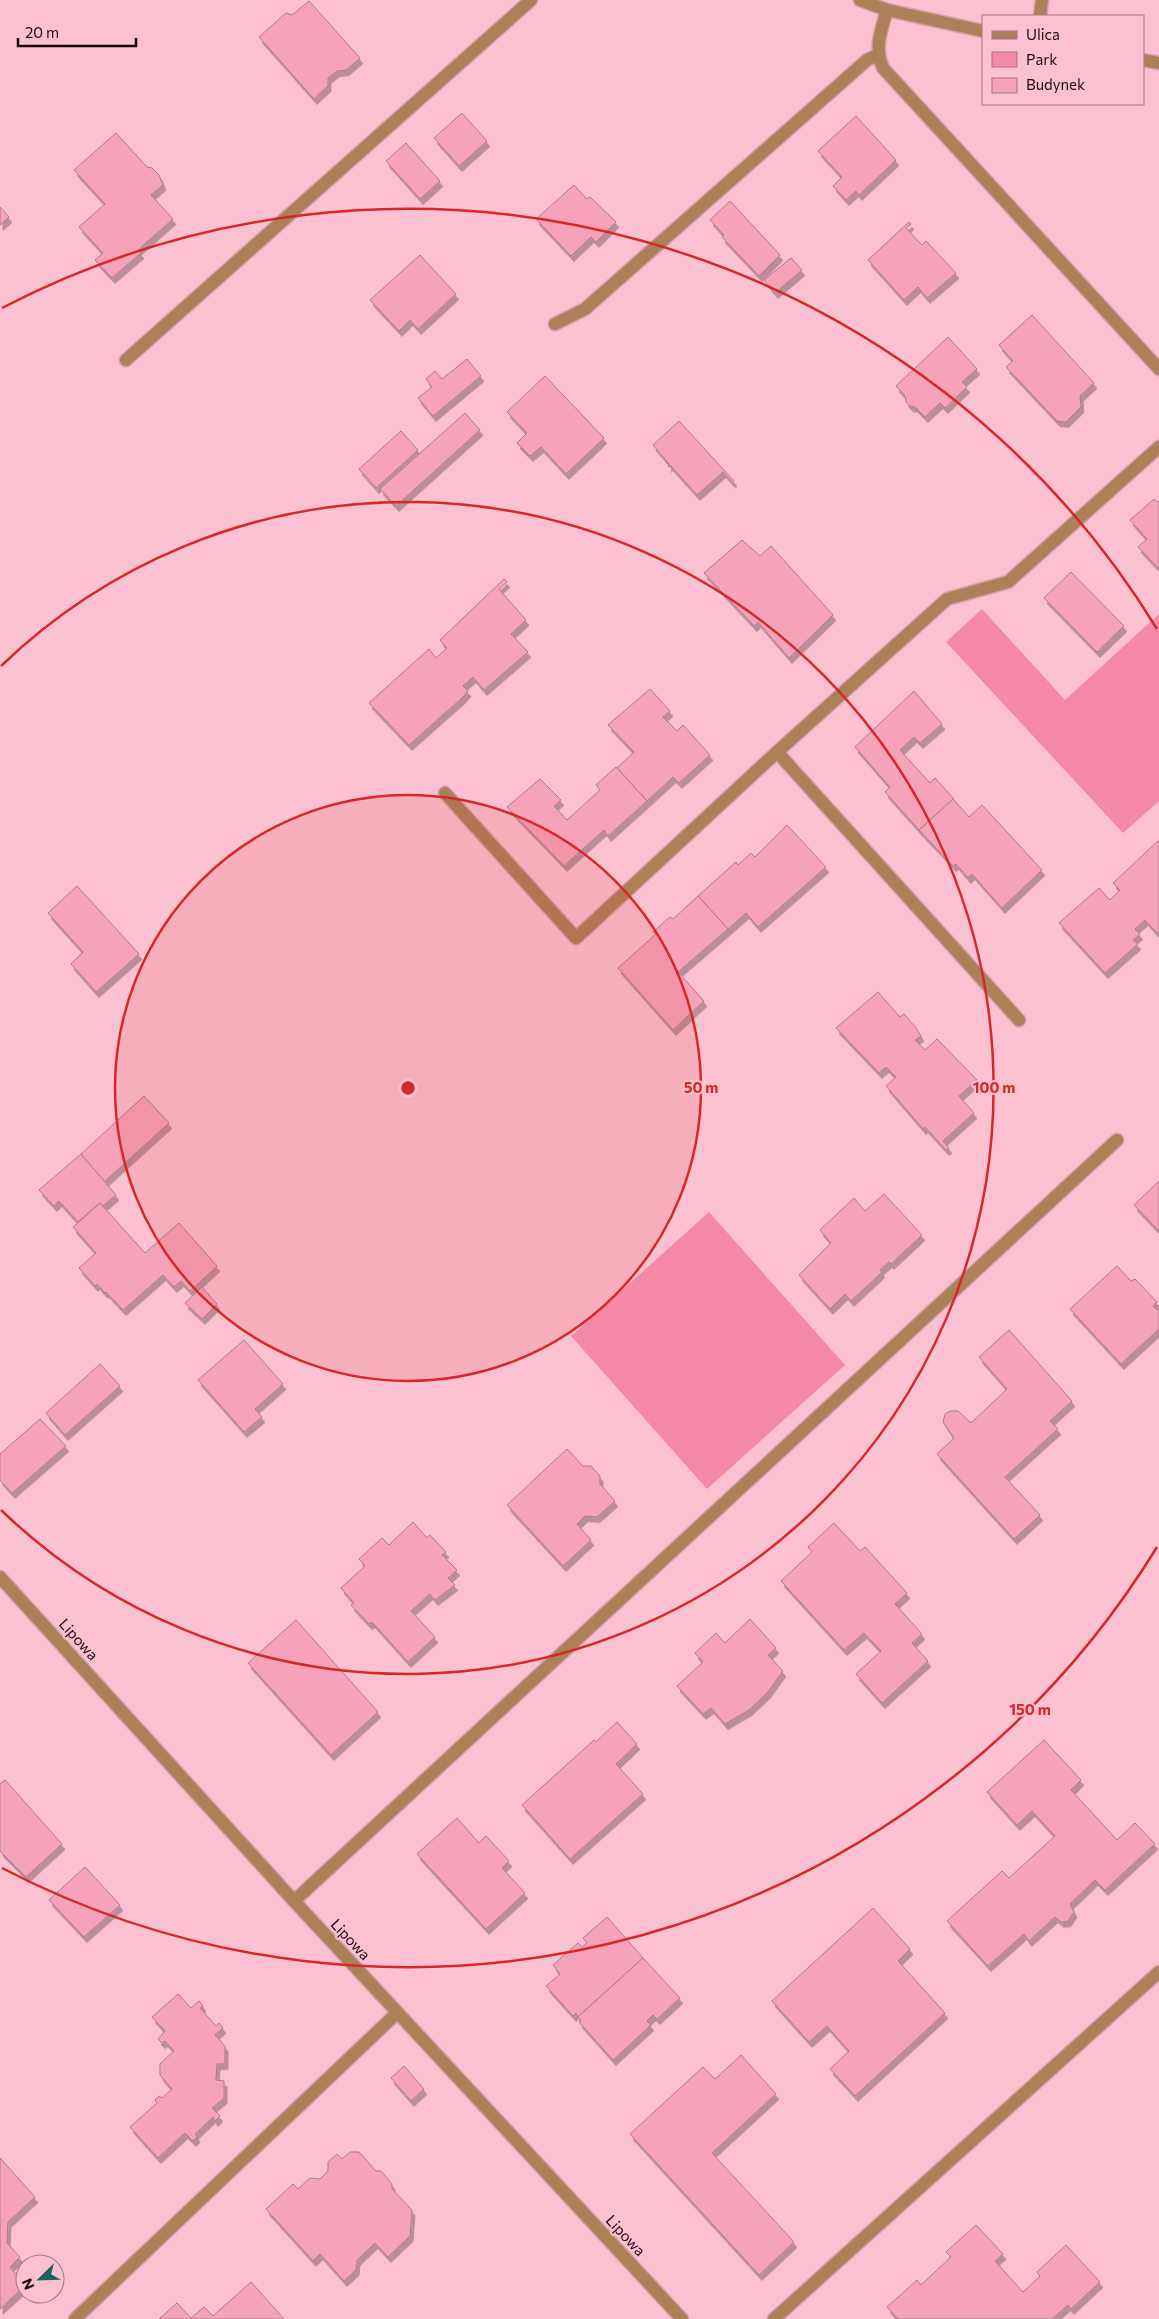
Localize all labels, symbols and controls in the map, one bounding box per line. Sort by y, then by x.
scale bar [18,15,135,47]
legend [982,15,1144,105]
text: 20 m [25,23,59,41]
text: Ulica [1026,25,1060,43]
text: Park [1026,50,1057,68]
text: Budynek [1026,75,1085,93]
text: 50 m [684,1078,718,1096]
text: 100 m [973,1078,1015,1096]
centre of rings [399,1079,417,1097]
street label: Lipowa [56,1615,102,1663]
text: 150 m [1009,1700,1051,1718]
street label: Lipowa [327,1915,375,1963]
street label: Lipowa [602,2211,650,2259]
north arrow [15,2254,65,2304]
text: N [18,2276,37,2292]

